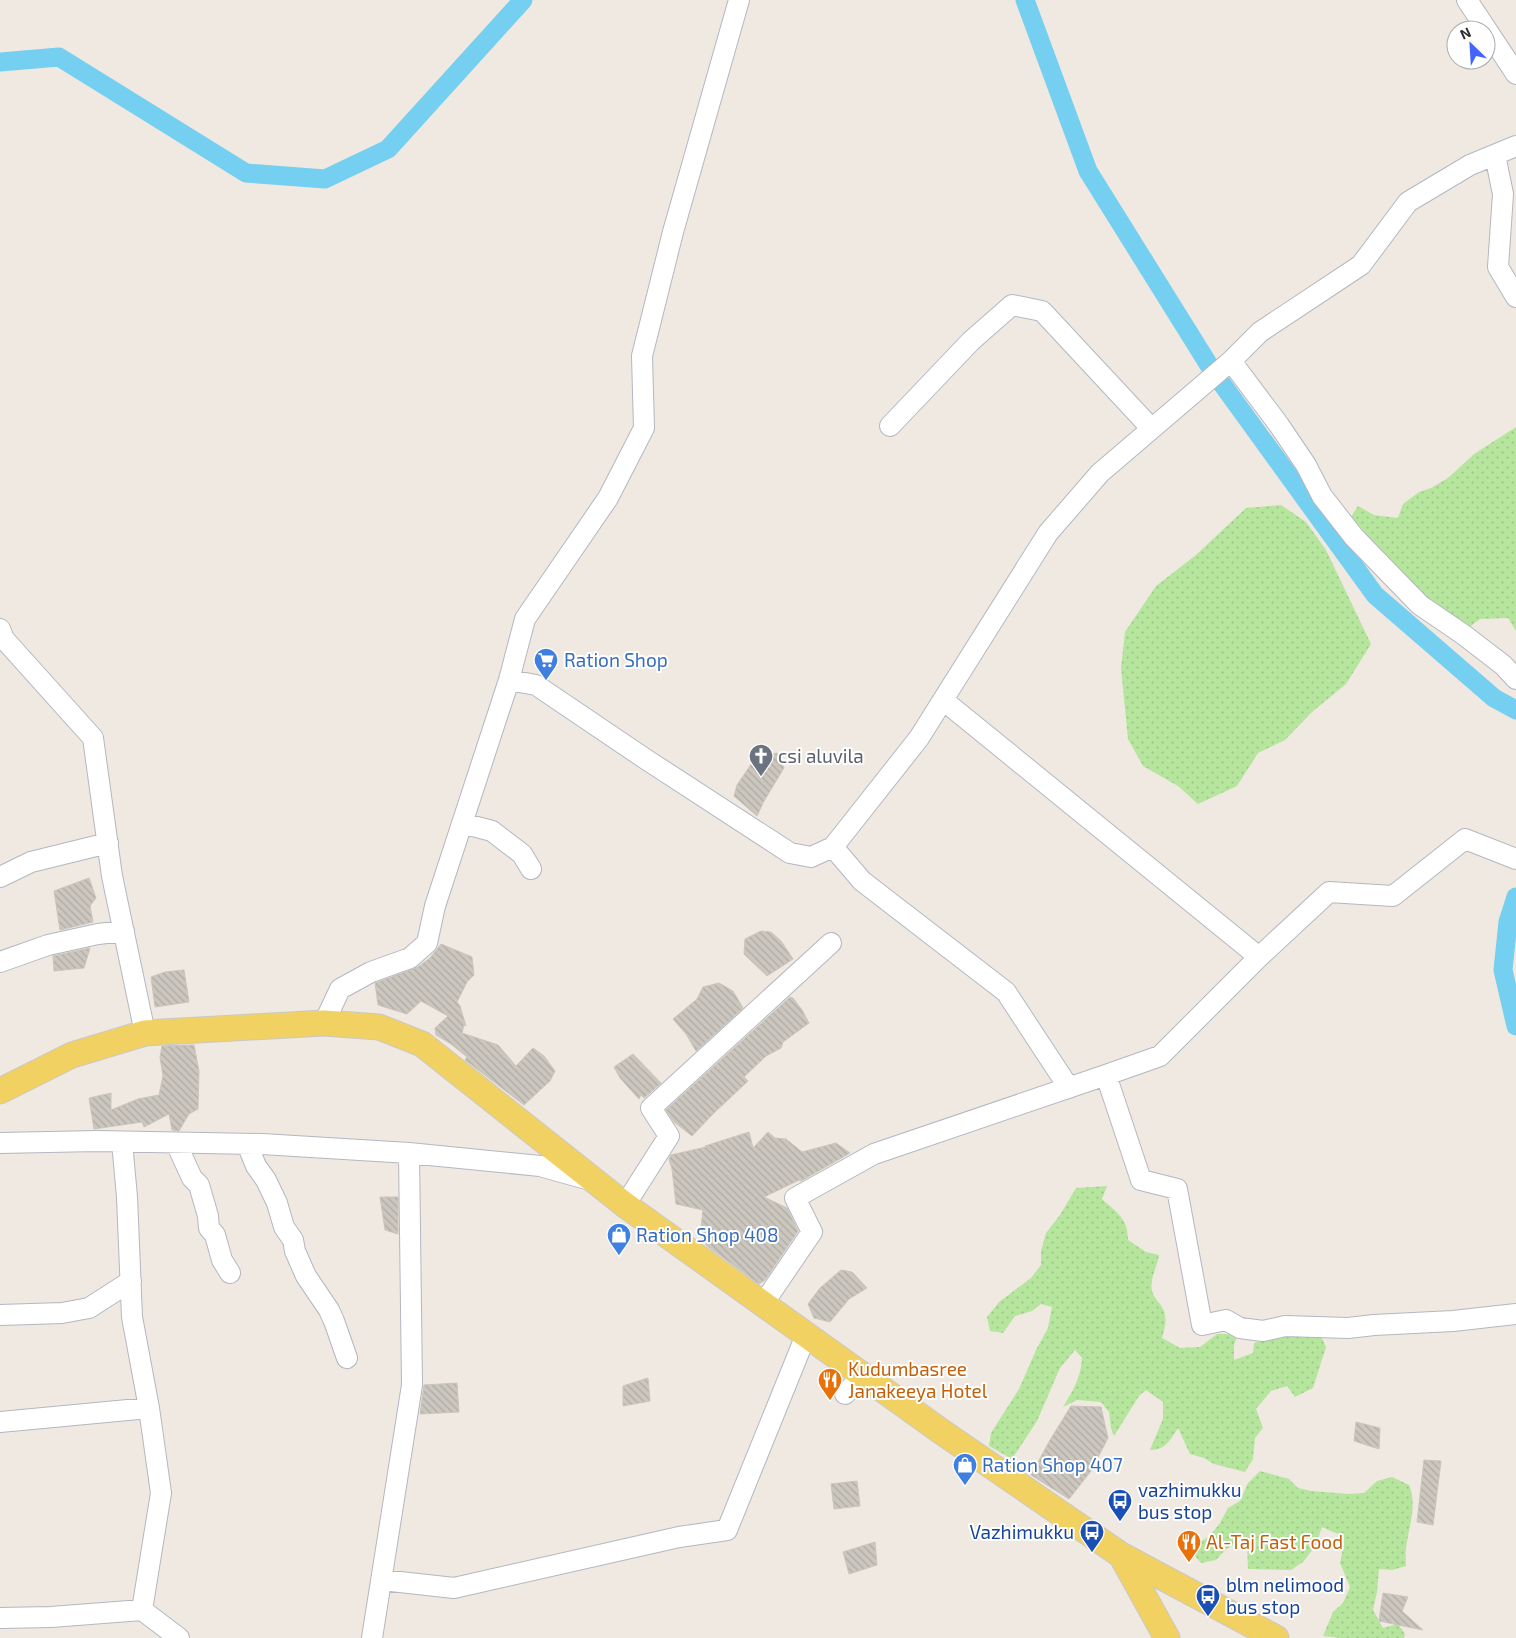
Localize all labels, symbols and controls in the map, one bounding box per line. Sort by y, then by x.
north arrow [1446,20,1496,70]
text: N [1457,23,1473,43]
supermarket icon: Ration Shop [533,647,559,681]
place label: Ration Shop [564,648,668,671]
church icon: csi aluvila [748,743,774,777]
place label: csi aluvila [778,744,864,767]
shop icon: Ration Shop 408 [606,1222,632,1256]
place label: Ration Shop 408 [636,1223,779,1246]
place label: Kudumbasree Janakeeya Hotel [848,1357,988,1402]
restaurant icon: Kudumbasree Janakeeya Hotel [817,1367,843,1401]
shop icon: Ration Shop 407 [952,1452,978,1486]
place label: Ration Shop 407 [982,1453,1123,1476]
place label: vazhimukku bus stop [1138,1478,1242,1523]
bus stop icon: vazhimukku bus stop [1107,1488,1133,1522]
bus stop icon: Vazhimukku [1079,1519,1105,1553]
place label: Vazhimukku [969,1520,1074,1543]
restaurant icon: Al-Taj Fast Food [1176,1529,1202,1563]
place label: Al-Taj Fast Food [1206,1530,1343,1553]
place label: blm nelimood bus stop [1226,1573,1344,1618]
bus stop icon: blm nelimood bus stop [1195,1583,1221,1617]

